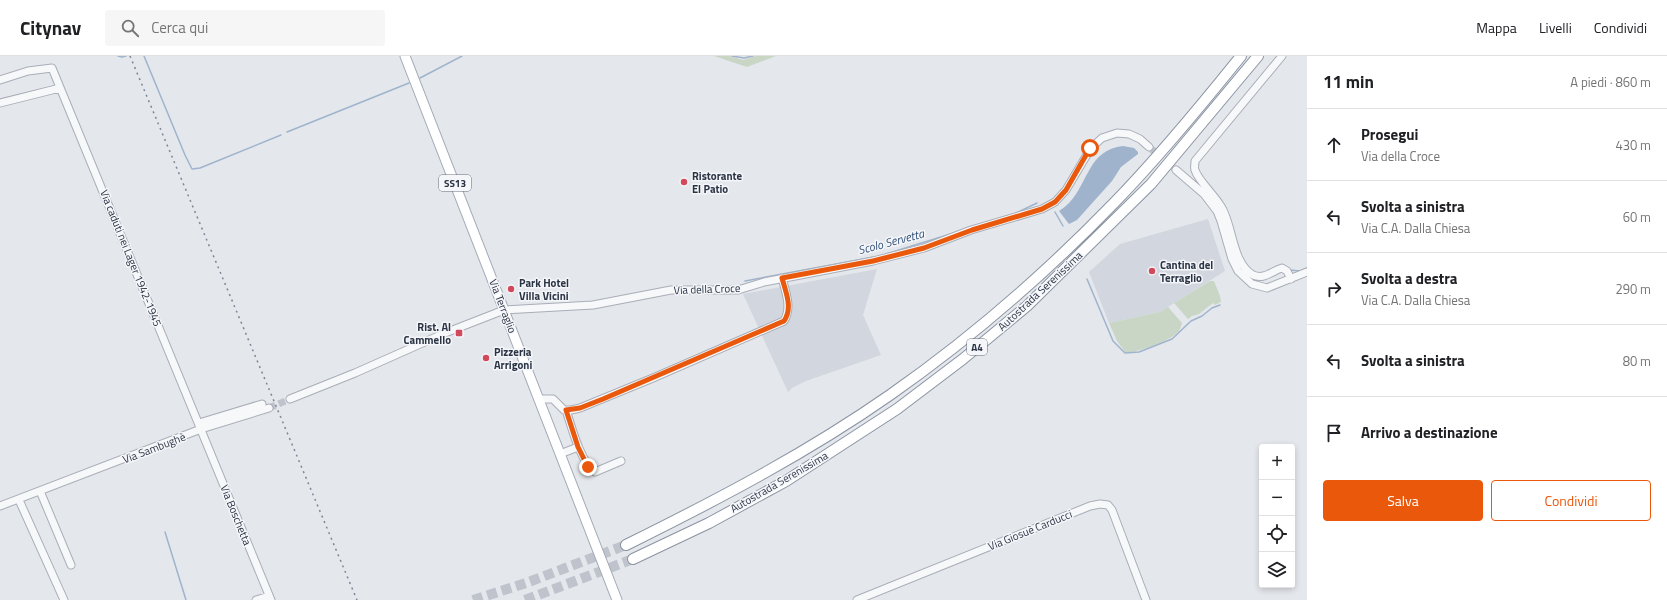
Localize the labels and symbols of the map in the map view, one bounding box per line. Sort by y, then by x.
route start [1081,139,1099,157]
place label: Ristorante El Patio [692,168,743,197]
road number: SS13 [439,175,471,191]
marker: Ristorante El Patio [679,177,689,187]
street label: Via caduti nei Lager 1942-1945 [96,187,166,329]
water label: Scolo Servetta [856,223,927,259]
street label: Autostrada Serenissima [994,247,1086,335]
place label: Cantina del Terraglio [1160,257,1213,286]
marker: Cantina del Terraglio [1147,266,1157,276]
place label: Park Hotel Villa Vicini [519,275,569,304]
street label: Via Terraglio [485,277,521,335]
street label: Via della Croce [673,280,741,298]
marker: Park Hotel Villa Vicini [506,284,516,294]
place label: Rist. Al Cammello [404,319,451,348]
marker: Rist. Al Cammello [454,328,464,338]
road number: A4 [967,339,987,355]
place label: Pizzeria Arrigoni [494,344,532,373]
marker: Pizzeria Arrigoni [481,353,491,363]
street label: Via Sambughè [120,429,188,467]
street label: Autostrada Serenissima [727,447,831,517]
route end [579,458,597,476]
street label: Via Boschetta [217,482,256,548]
street label: Via Giosuè Carducci [986,506,1074,554]

